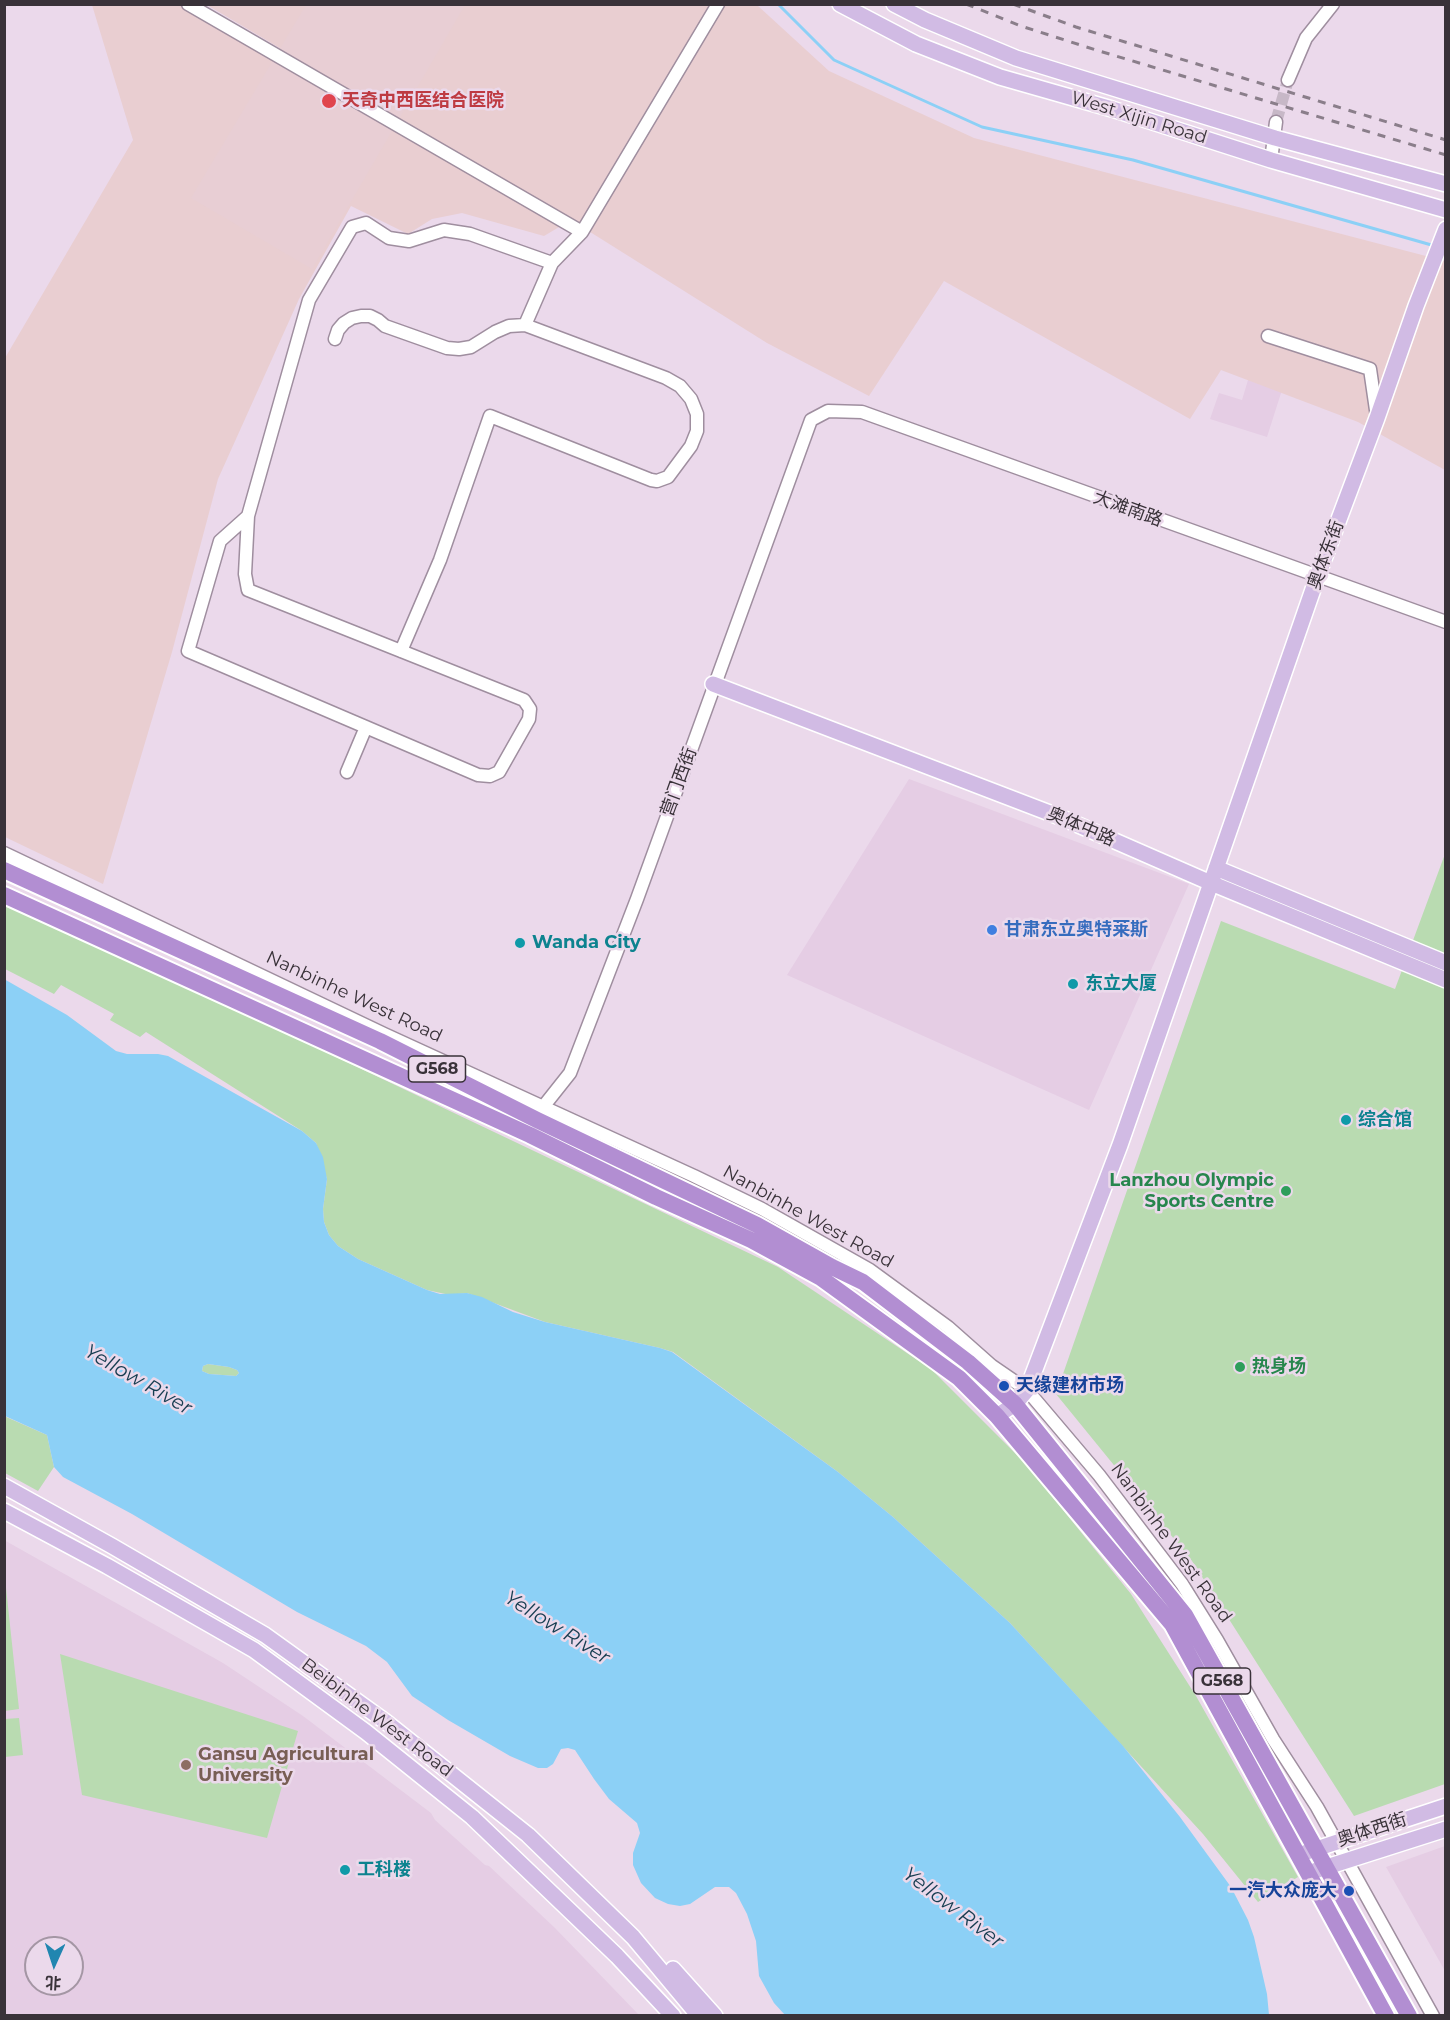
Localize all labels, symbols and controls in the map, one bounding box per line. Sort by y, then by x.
street label: West Xijin Road [1068,87,1210,149]
place label: 天奇中西医结合医院 [342,90,504,112]
marker: 天奇中西医结合医院 [320,92,338,110]
street label: 大滩南路 [1090,487,1166,531]
street label: 奥体东街 [1304,517,1348,593]
street label: 营门西街 [657,744,701,820]
street label: 奥体中路 [1044,803,1118,851]
place label: 甘肃东立奥特莱斯 [1004,919,1148,941]
marker: 甘肃东立奥特莱斯 [985,923,999,937]
place label: Wanda City [532,932,641,954]
marker: Wanda City [513,936,527,950]
street label: Nanbinhe West Road [262,947,446,1047]
place label: 东立大厦 [1085,973,1157,995]
marker: 东立大厦 [1066,977,1080,991]
road number: G568 [408,1056,466,1082]
place label: 综合馆 [1358,1109,1412,1131]
marker: 综合馆 [1339,1113,1353,1127]
street label: Nanbinhe West Road [719,1161,897,1273]
place label: Lanzhou Olympic Sports Centre [1109,1170,1274,1212]
marker: Lanzhou Olympic Sports Centre [1279,1184,1293,1198]
water label: Yellow River [80,1340,196,1420]
place label: 热身场 [1252,1356,1306,1378]
marker: 热身场 [1233,1360,1247,1374]
place label: 天缘建材市场 [1016,1375,1124,1397]
marker: 天缘建材市场 [997,1379,1011,1393]
street label: Nanbinhe West Road [1106,1459,1236,1627]
water label: Yellow River [500,1586,614,1670]
street label: Beibinhe West Road [297,1654,457,1782]
road number: G568 [1194,1668,1250,1694]
place label: Gansu Agricultural University [198,1744,374,1786]
marker: Gansu Agricultural University [179,1758,193,1772]
street label: 奥体西街 [1334,1809,1410,1851]
place label: 工科楼 [357,1859,411,1881]
water label: Yellow River [898,1862,1008,1954]
marker: 工科楼 [338,1863,352,1877]
place label: 一汽大众庞大 [1229,1880,1337,1902]
marker: 一汽大众庞大 [1342,1884,1356,1898]
north arrow [24,1936,84,1996]
text: 北 [45,1973,62,1992]

